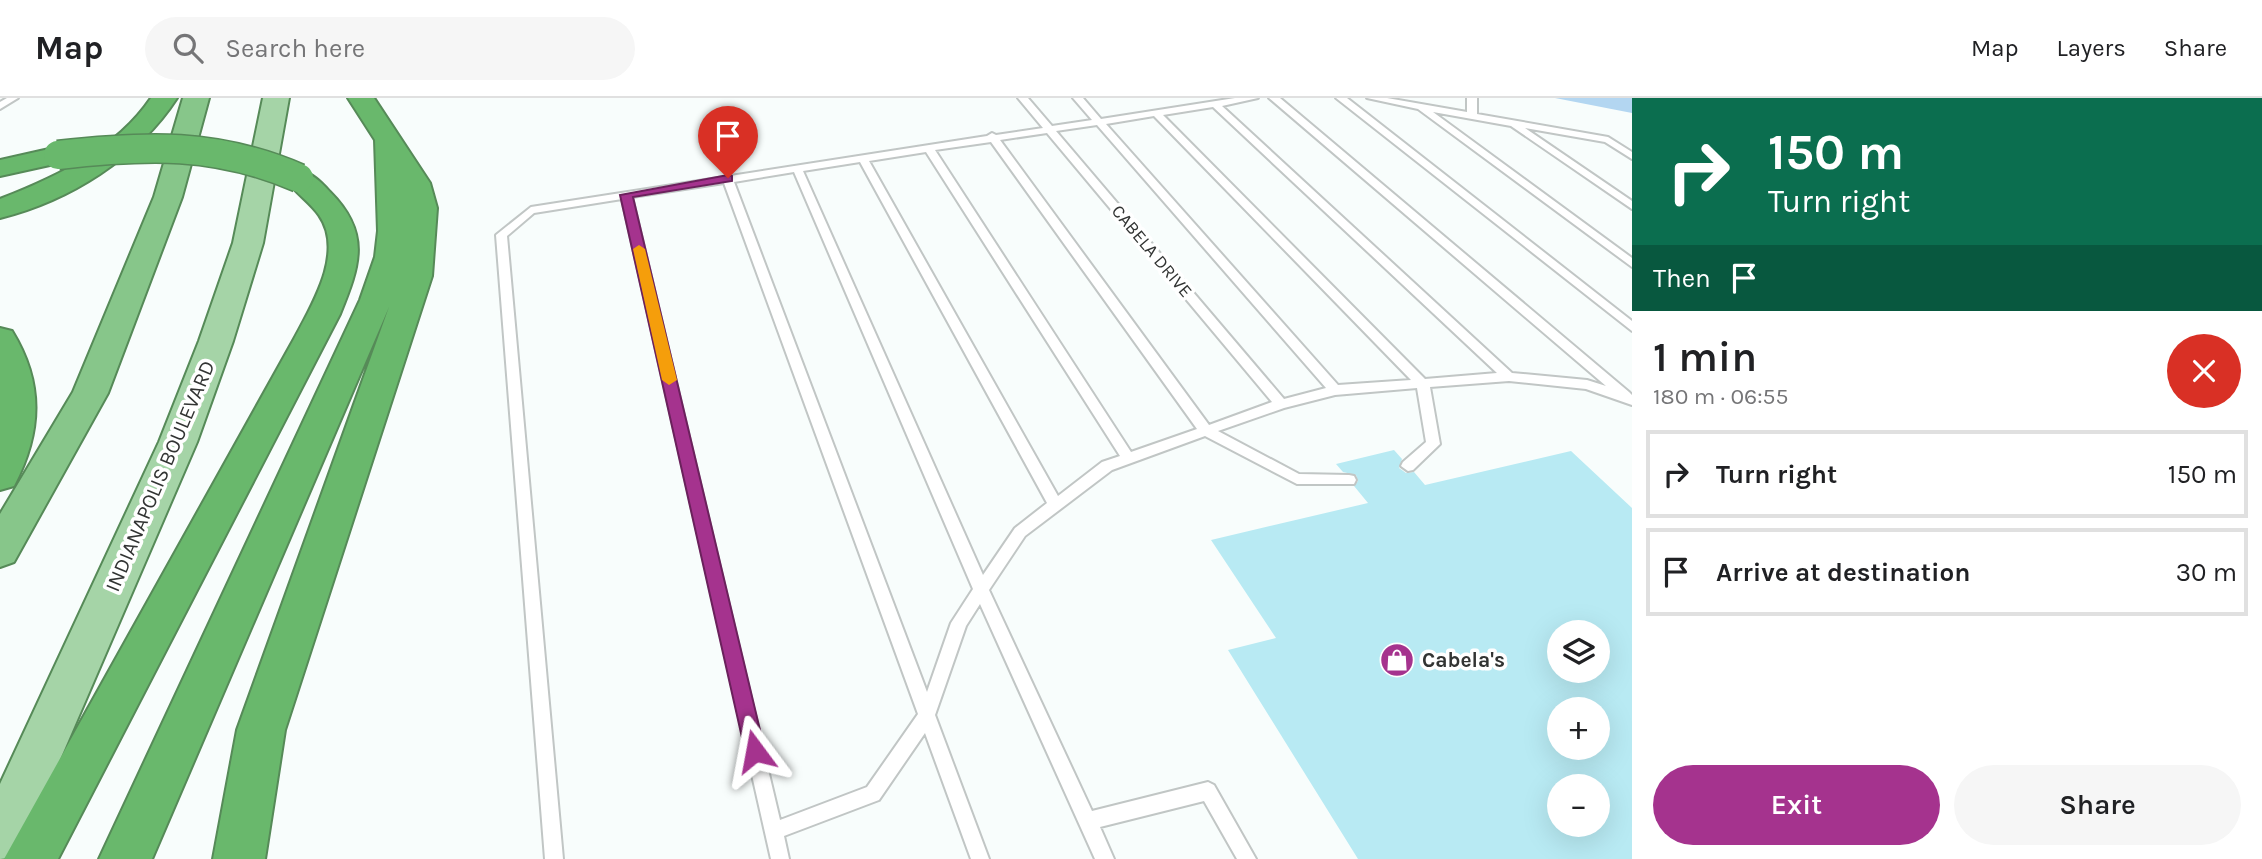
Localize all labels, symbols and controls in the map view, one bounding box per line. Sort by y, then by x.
search box [145,17,635,80]
text: Map [35,29,103,67]
icon: search [169,29,207,67]
text: Search here [225,33,365,64]
text: Map [1971,34,2019,62]
text: Layers [2057,34,2126,62]
text: Share [2164,34,2227,62]
pin [698,106,758,178]
icon: arrive [709,117,747,155]
text: 150 m [1768,124,1904,181]
icon: right [1653,126,1744,217]
text: Turn right [1768,183,1910,220]
street label: CABELA DRIVE [1107,200,1197,302]
icon: arrive [1725,259,1763,297]
text: Then [1653,263,1711,294]
text: 1 min [1653,332,1757,382]
button: close [2167,334,2241,408]
street label: INDIANAPOLIS BOULEVARD [100,357,220,595]
text: 180 m · 06:55 [1653,383,1788,410]
icon: right [1657,455,1695,493]
text: Turn right [1716,459,1837,490]
text: 150 m [2168,459,2237,490]
icon: arrive [1657,553,1695,591]
text: Arrive at destination [1716,557,1970,588]
text: 30 m [2176,557,2237,588]
map controls [1547,620,1610,837]
button: layers [1547,620,1610,683]
shop icon: Cabela's [1378,641,1416,679]
place label: Cabela's [1422,648,1505,672]
button: + [1547,697,1610,760]
position arrow [718,714,792,788]
button: Exit [1653,765,1940,845]
button: Share [1954,765,2241,845]
button: − [1547,774,1610,837]

